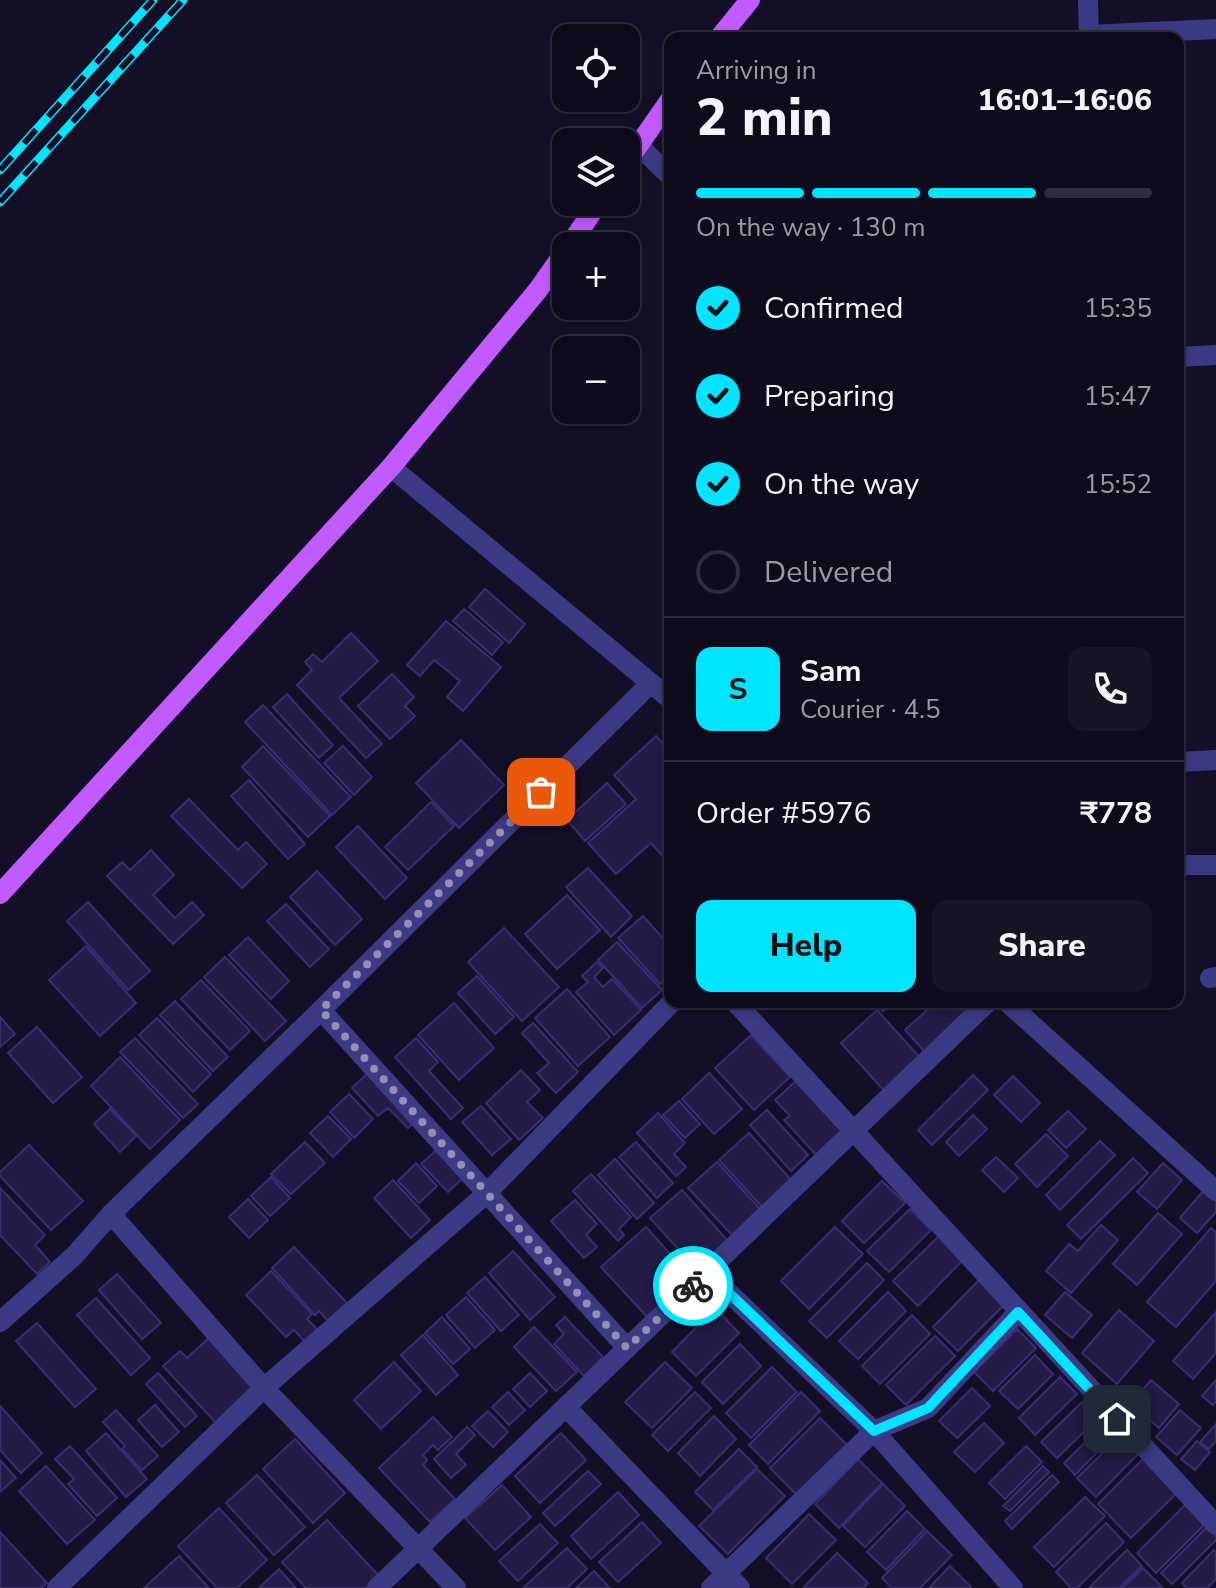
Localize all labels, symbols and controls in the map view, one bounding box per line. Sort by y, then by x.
map controls [552,24,640,424]
button: locate [552,24,640,112]
text: Arriving in [696,53,817,88]
text: 16:01–16:06 [977,80,1152,121]
text: 2 min [696,82,833,153]
button: layers [552,128,640,216]
text: On the way · 130 m [696,210,925,245]
button: + [552,232,640,320]
icon: check [696,286,740,330]
text: Confirmed [764,288,904,329]
text: 15:35 [1084,291,1152,326]
button: − [552,336,640,424]
icon: check [696,374,740,418]
text: Preparing [764,376,895,417]
text: 15:47 [1084,379,1152,414]
icon: check [696,462,740,506]
text: On the way [764,464,919,505]
text: 15:52 [1084,467,1152,502]
text: Delivered [764,552,893,593]
button: phone [1068,647,1152,731]
text: Sam [800,651,862,692]
text: S [729,669,747,710]
text: Courier · 4.5 [800,692,941,727]
pin [507,758,575,826]
icon: bag [519,770,563,814]
text: Order #5976 [696,793,871,834]
text: ₹778 [1080,793,1152,834]
button: Help [696,900,916,992]
button: Share [932,900,1152,992]
courier [653,1246,733,1326]
icon: bike [671,1264,715,1308]
pin [1083,1385,1151,1453]
icon: home [1095,1397,1139,1441]

